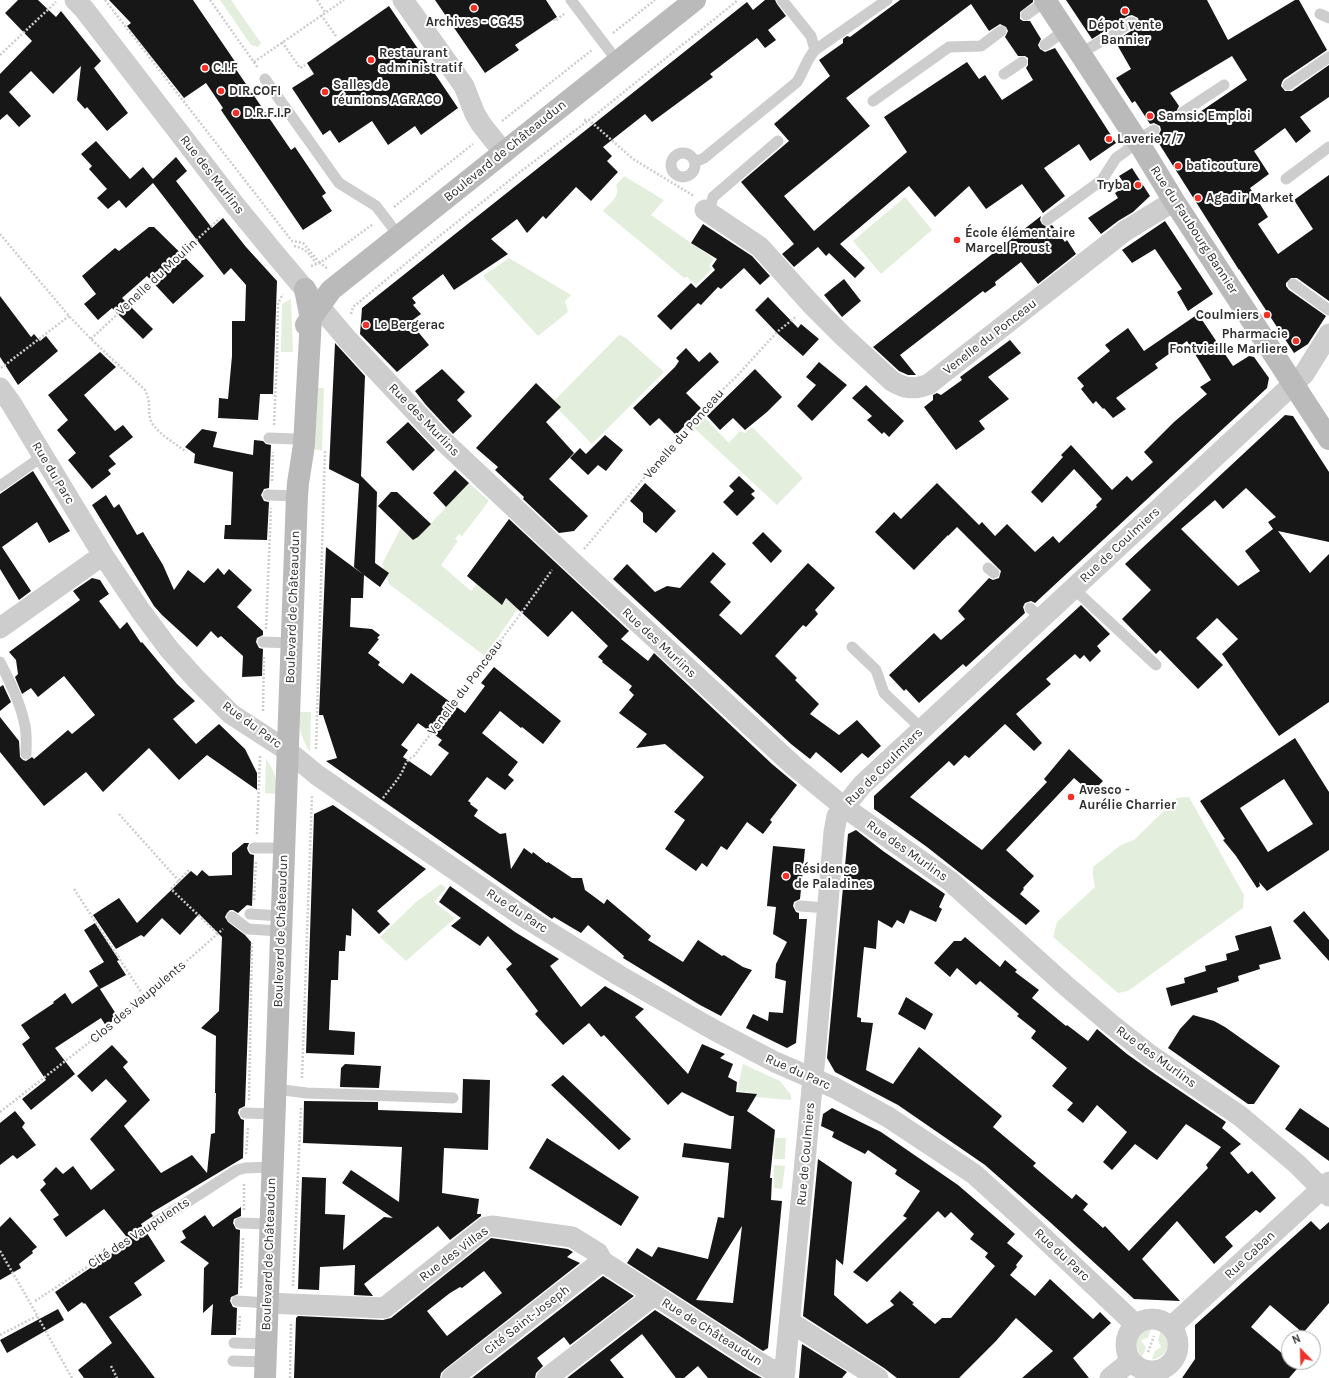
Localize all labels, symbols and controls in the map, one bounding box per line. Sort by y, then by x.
marker: Archives - CG45 [469,3,479,13]
marker: Dépot vente Bannier [1120,6,1130,16]
place label: Archives - CG45 [426,14,522,30]
place label: Dépot vente Bannier [1088,17,1162,48]
place label: Restaurant administratif [379,45,462,76]
marker: Restaurant administratif [366,55,376,65]
place label: C.I.F [213,60,238,76]
marker: C.I.F [200,63,210,73]
place label: Salles de réunions AGRACO [333,77,442,108]
place label: DIR.COFI [229,83,281,99]
marker: DIR.COFI [216,86,226,96]
marker: Salles de réunions AGRACO [320,87,330,97]
street label: Boulevard de Châteaudun [441,97,569,205]
place label: D.R.F.I.P [244,105,291,121]
marker: D.R.F.I.P [231,108,241,118]
place label: Samsic Emploi [1158,108,1251,124]
marker: Samsic Emploi [1145,111,1155,121]
place label: Laverie 7/7 [1117,131,1183,147]
street label: Rue des Murlins [176,133,248,217]
marker: Laverie 7/7 [1104,134,1114,144]
place label: baticouture [1186,158,1259,174]
marker: baticouture [1173,161,1183,171]
street label: Rue du Faubourg Bannier [1147,163,1241,297]
place label: Tryba [1097,177,1130,193]
marker: Tryba [1133,180,1143,190]
place label: Agadir Market [1206,190,1294,206]
marker: Agadir Market [1193,193,1203,203]
place label: École élémentaire Marcel Proust [965,225,1075,256]
street label: Venelle du Moulin [113,235,201,319]
marker: École élémentaire Marcel Proust [952,235,962,245]
street label: Venelle du Ponceau [940,296,1040,378]
place label: Coulmiers [1196,307,1259,323]
marker: Coulmiers [1262,310,1272,320]
place label: Le Bergerac [374,317,445,333]
marker: Le Bergerac [361,320,371,330]
place label: Pharmacie Fontvieille Marliere [1169,326,1288,357]
marker: Pharmacie Fontvieille Marliere [1291,336,1301,346]
street label: Rue des Murlins [385,380,463,460]
street label: Venelle du Ponceau [641,386,727,482]
street label: Rue du Parc [28,439,78,507]
street label: Rue de Coulmiers [1077,504,1163,586]
street label: Boulevard de Châteaudun [283,530,303,684]
street label: Rue des Murlins [619,605,699,681]
street label: Venelle du Ponceau [424,638,506,738]
street label: Rue du Parc [219,698,285,752]
street label: Rue de Coulmiers [842,725,926,809]
place label: Avesco - Aurélie Charrier [1079,782,1176,813]
marker: Avesco - Aurélie Charrier [1066,792,1076,802]
street label: Rue des Murlins [863,817,951,885]
street label: Boulevard de Châteaudun [271,854,291,1008]
place label: Résidence de Paladines [794,861,873,892]
marker: Résidence de Paladines [781,871,791,881]
street label: Rue du Parc [483,885,551,937]
street label: Clos des Vaupulents [87,957,189,1047]
street label: Rue des Murlins [1113,1023,1199,1091]
street label: Rue du Parc [763,1051,833,1093]
street label: Rue de Coulmiers [794,1102,818,1206]
street label: Boulevard de Châteaudun [259,1177,279,1331]
street label: Cité des Vaupulents [85,1194,193,1272]
street label: Rue des Villas [416,1223,492,1285]
street label: Rue du Parc [1031,1225,1093,1285]
street label: Rue Caban [1221,1228,1279,1282]
street label: Cité Saint-Joseph [481,1282,573,1358]
street label: Rue de Châteaudun [659,1295,765,1369]
north arrow [1281,1330,1321,1370]
text: N [1290,1332,1303,1347]

